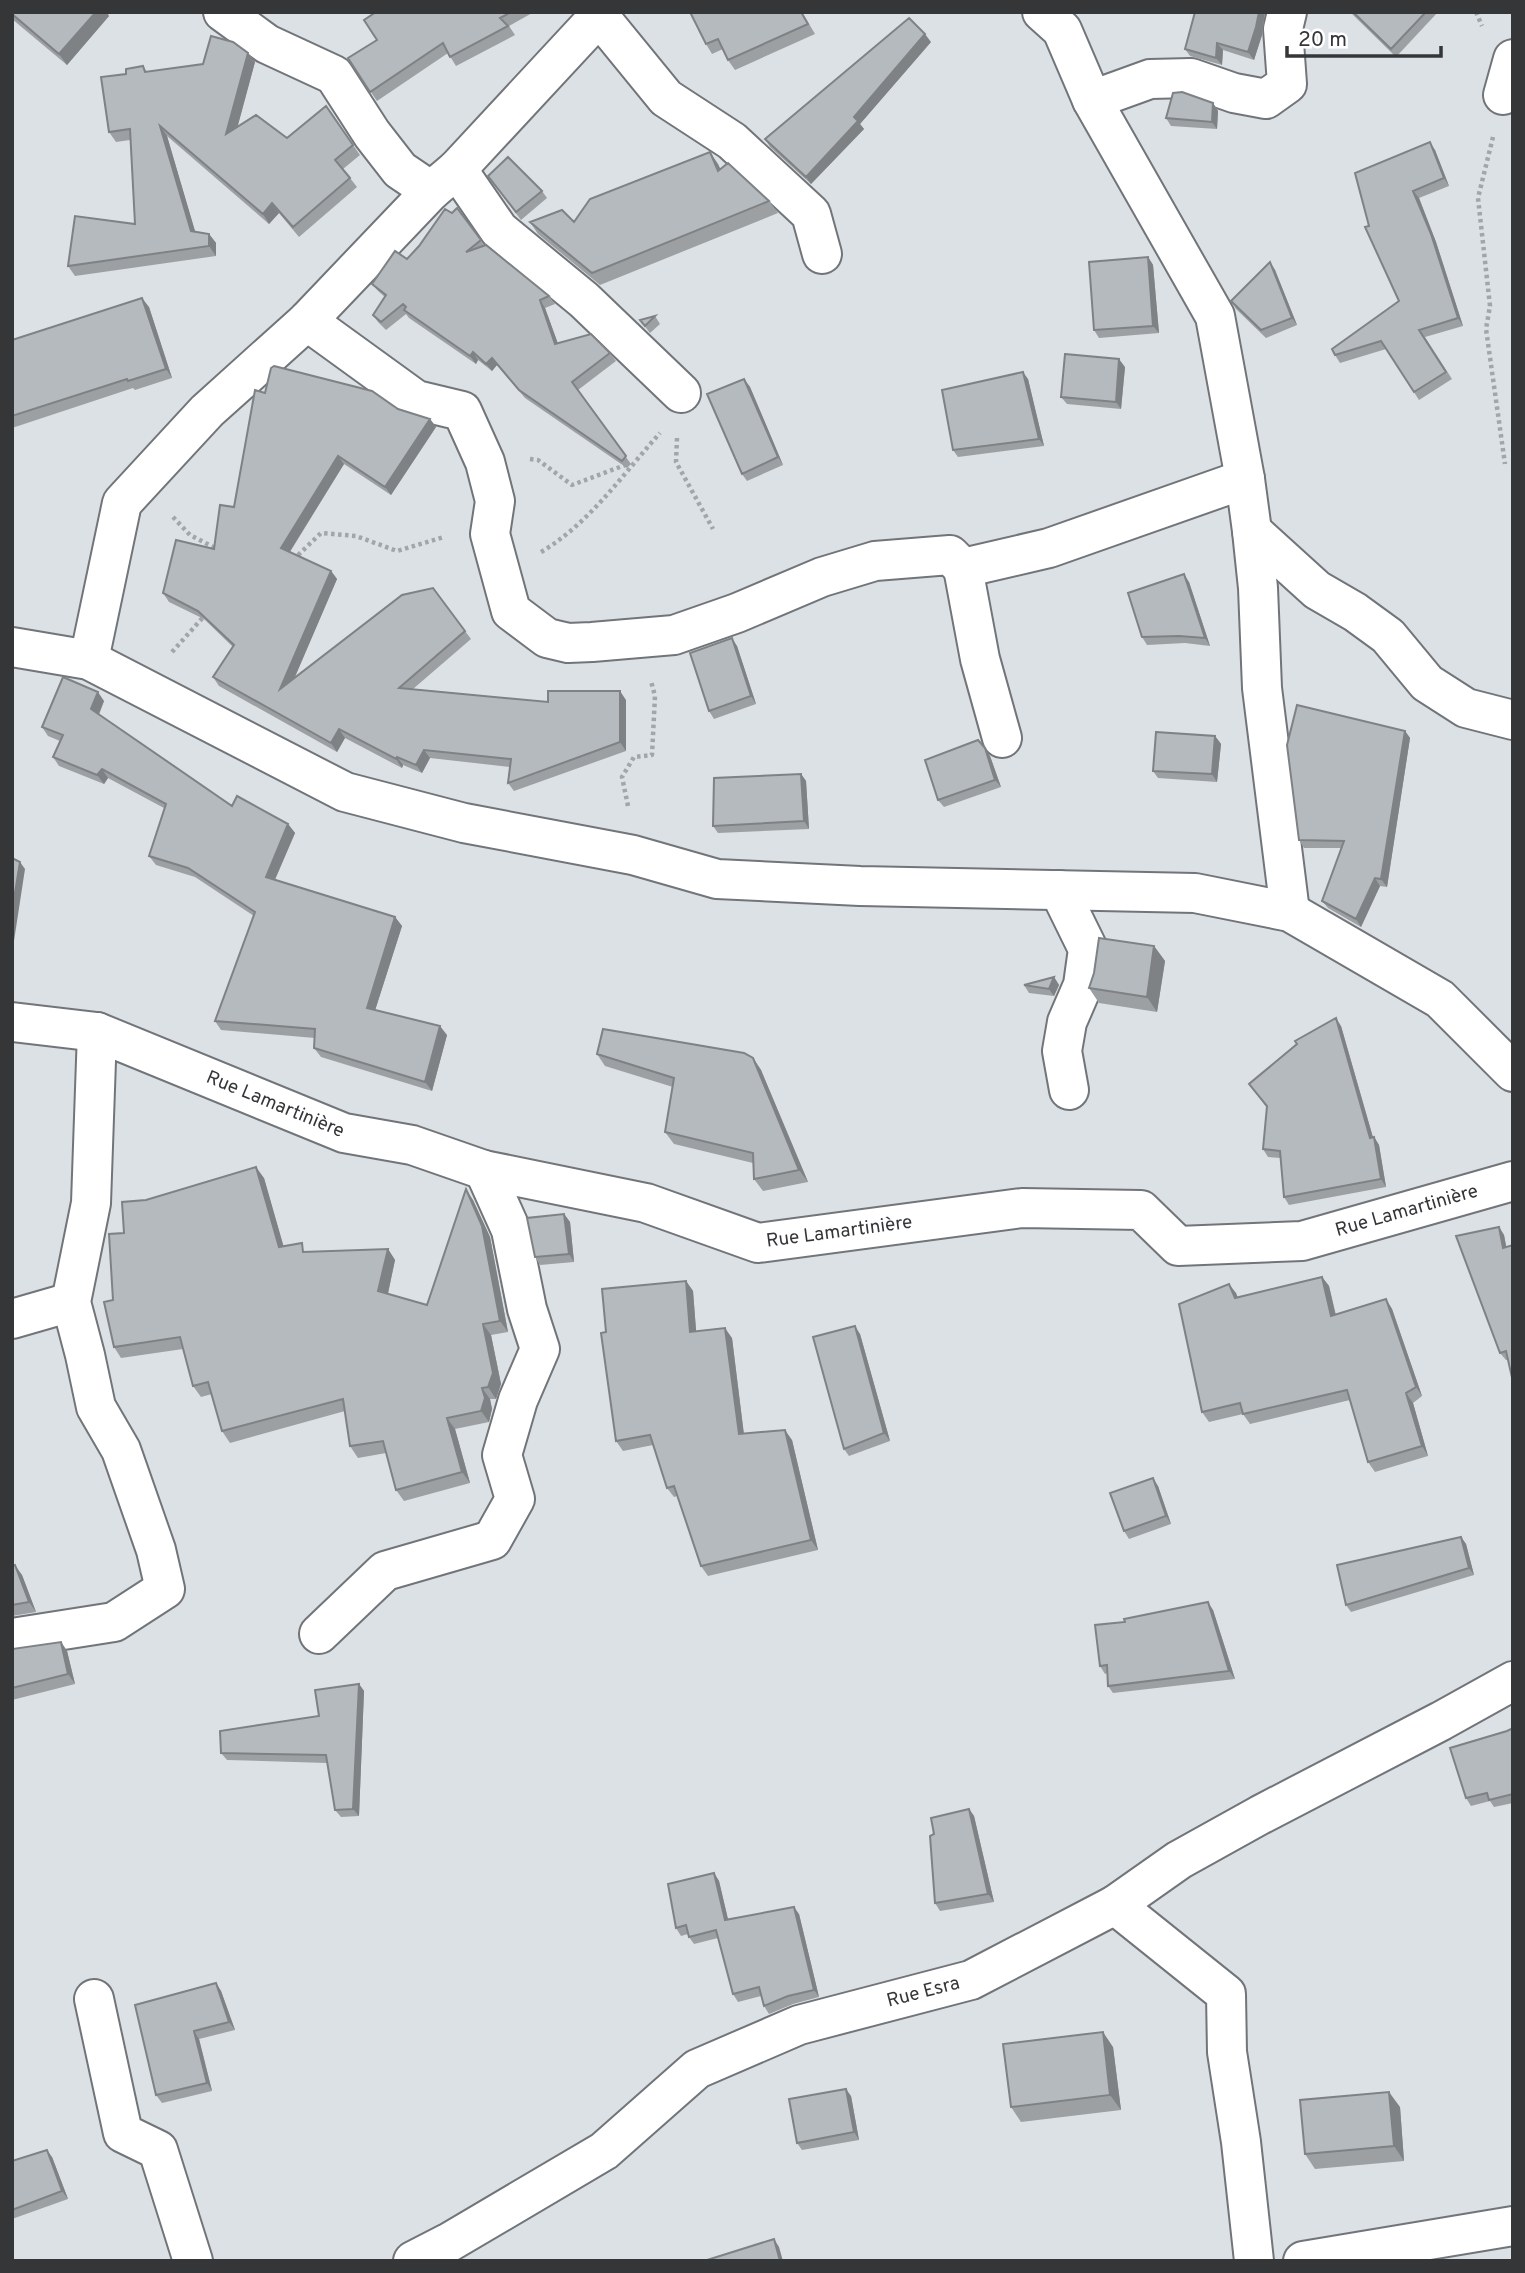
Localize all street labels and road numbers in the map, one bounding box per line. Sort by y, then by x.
street label: Rue Lamartinière [202,1066,348,1144]
street label: Rue Lamartinière [1333,1180,1481,1243]
street label: Rue Lamartinière [765,1211,914,1254]
street label: Rue Esra [884,1971,962,2014]

